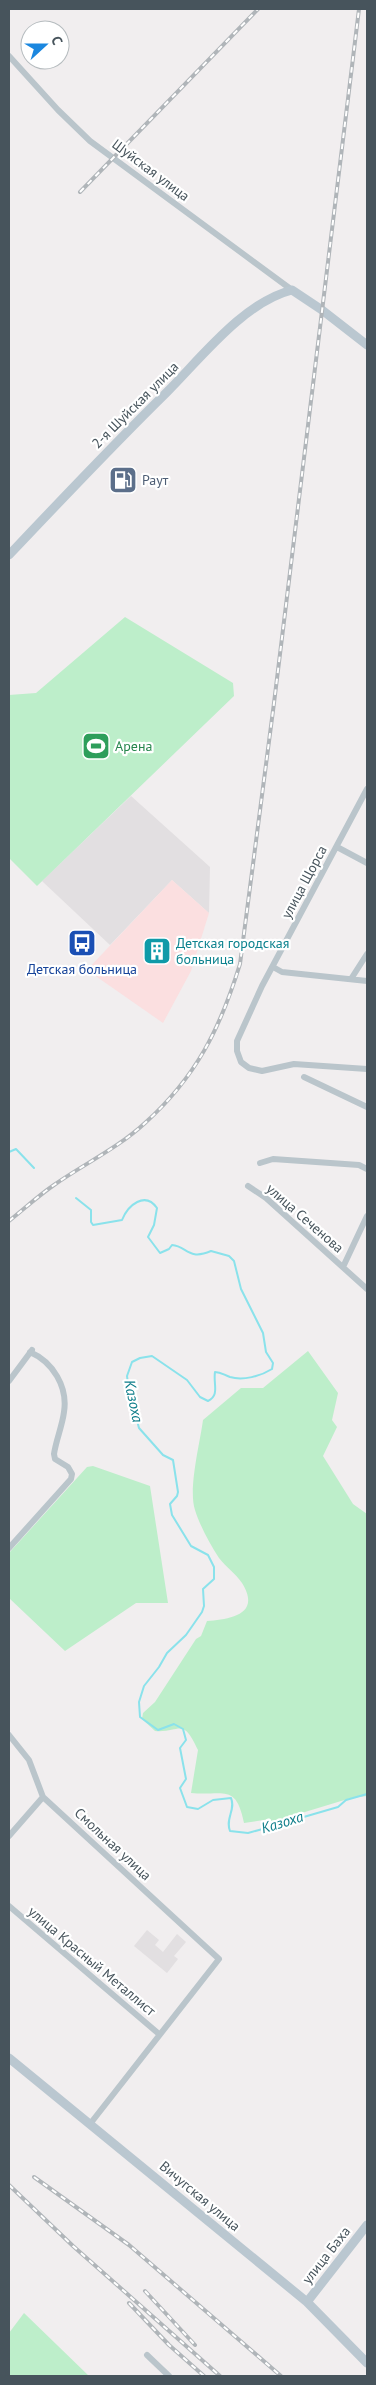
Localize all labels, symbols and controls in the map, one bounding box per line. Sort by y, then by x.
north arrow [20,20,70,70]
text: С [47,33,67,47]
street label: Шуйская улица [109,135,193,205]
street label: 2-я Шуйская улица [88,358,182,452]
fuel station icon: Раут [108,465,138,495]
place label: Раут [142,471,169,489]
sports icon: Арена [81,731,111,761]
place label: Арена [115,737,152,755]
street label: улица Щорса [277,842,331,922]
bus stop icon: Детская больница [67,928,97,958]
place label: Детская городская больница [176,934,289,968]
building icon: Детская городская больница [142,936,172,966]
place label: Детская больница [27,960,137,978]
street label: улица Сеченова [263,1179,348,1257]
water label: Казоха [120,1378,148,1425]
street label: Смольная улица [71,1804,155,1884]
water label: Казоха [259,1806,306,1837]
street label: улица Красный Металлист [25,1902,160,2020]
street label: Вичугская улица [156,2157,244,2235]
street label: улица Баха [298,2223,354,2287]

